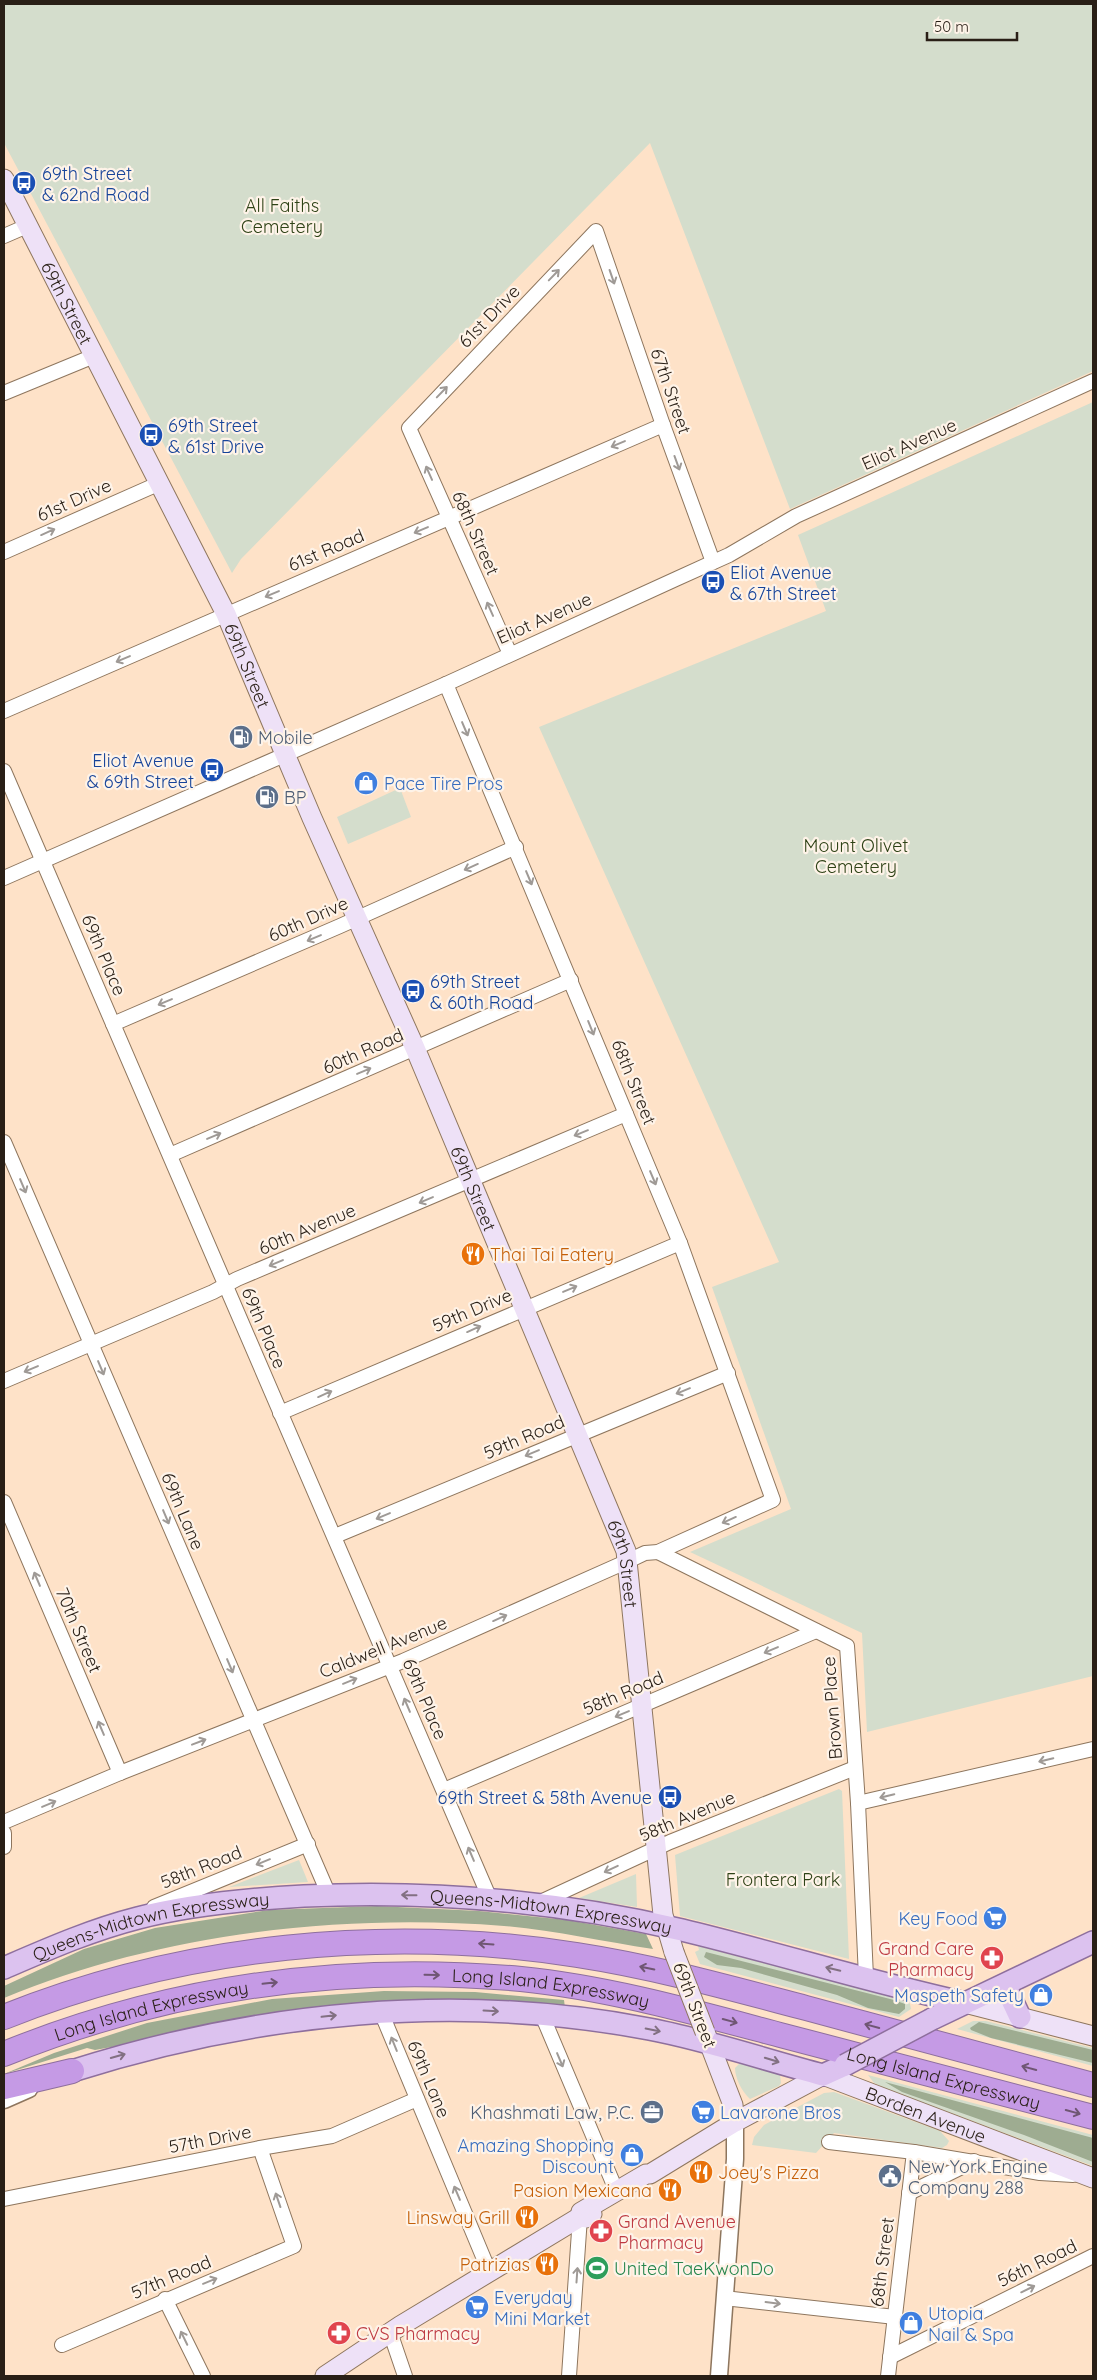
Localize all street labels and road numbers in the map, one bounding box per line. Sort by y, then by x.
street label: 69th Street [36,257,98,348]
street label: 61st Drive [453,280,525,352]
street label: 67th Street [646,345,696,437]
street label: Eliot Avenue [858,413,960,475]
street label: 61st Drive [33,473,115,527]
street label: 68th Street [447,487,505,579]
street label: 61st Road [285,524,367,576]
street label: Eliot Avenue [493,587,595,649]
street label: 69th Street [219,619,276,711]
street label: 60th Drive [265,891,351,947]
street label: 69th Place [77,911,131,999]
street label: 60th Road [319,1023,407,1079]
street label: 68th Street [607,1036,661,1128]
street label: 69th Street [446,1142,502,1234]
street label: 60th Avenue [255,1198,359,1260]
street label: 59th Drive [429,1283,515,1337]
street label: 69th Place [237,1284,291,1372]
street label: 59th Road [480,1410,568,1464]
street label: 69th Lane [156,1469,210,1553]
street label: 69th Street [602,1516,643,1609]
street label: 70th Street [51,1584,107,1676]
street label: Caldwell Avenue [316,1611,450,1683]
street label: 69th Place [398,1655,452,1743]
street label: Brown Place [817,1656,847,1760]
street label: 58th Road [579,1666,667,1720]
street label: 58th Avenue [635,1785,739,1847]
street label: 58th Road [157,1840,245,1894]
street label: Queens-Midtown Expressway [429,1884,674,1939]
street label: Queens-Midtown Expressway [29,1887,270,1966]
street label: 69th Street [668,1959,722,2051]
street label: Long Island Expressway [452,1963,652,2013]
street label: Long Island Expressway [51,1975,250,2046]
street label: 69th Lane [402,2037,456,2121]
street label: Long Island Expressway [844,2041,1043,2114]
street label: Borden Avenue [862,2081,989,2148]
street label: 57th Drive [167,2120,253,2158]
street label: 68th Street [865,2216,899,2308]
street label: 56th Road [994,2234,1080,2292]
street label: 57th Road [127,2250,215,2304]

